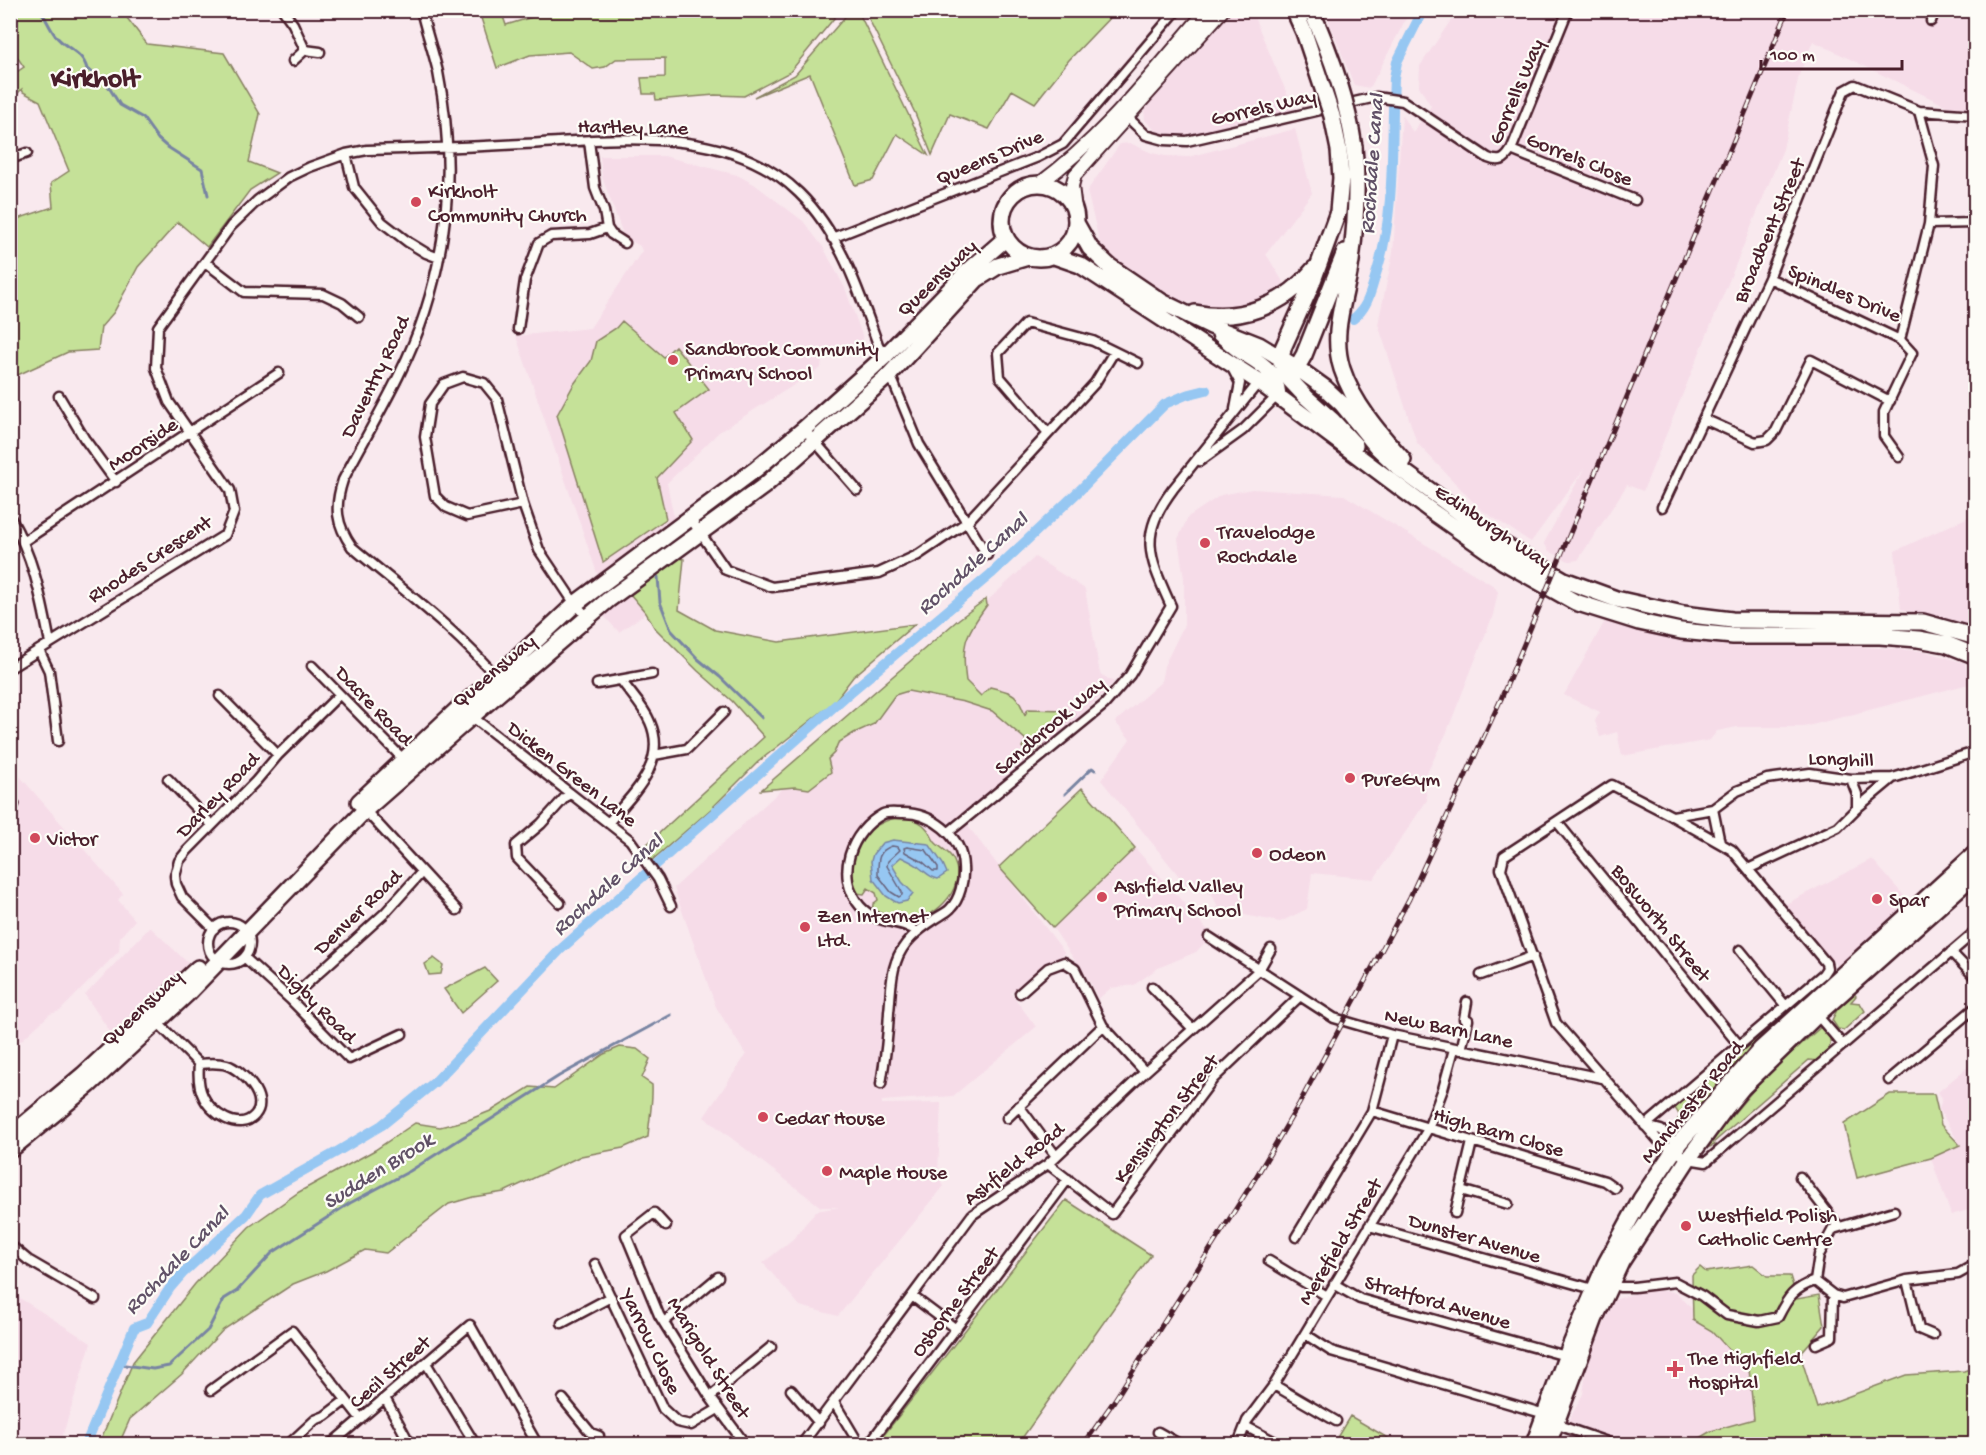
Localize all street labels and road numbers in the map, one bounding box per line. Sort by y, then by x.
street label: Gorrells Way [1485,36,1552,149]
street label: Gorrels Way [1209,85,1319,134]
street label: Hartley Lane [577,116,690,143]
street label: Queens Drive [933,125,1049,193]
street label: Gorrels Close [1522,129,1637,194]
street label: Broadbent Street [1729,153,1814,308]
street label: Queensway [893,235,984,324]
street label: Spindles Drive [1783,260,1905,331]
street label: Daventry Road [336,311,418,444]
street label: Moorside [104,413,185,478]
street label: Edinburgh Way [1429,480,1556,577]
street label: Rhodes Crescent [84,510,220,610]
street label: Queensway [448,630,542,715]
street label: Dacre Road [327,661,418,754]
street label: Sandbrook Way [991,673,1112,782]
street label: Dicken Green Lane [499,716,642,835]
street label: Darley Road [171,747,268,846]
street label: Longhill [1808,748,1874,775]
street label: Bosworth Street [1603,859,1716,990]
street label: Denver Road [309,864,410,963]
street label: Digby Road [269,959,362,1052]
street label: Queensway [98,966,189,1053]
street label: New Barn Lane [1382,1005,1516,1056]
street label: Manchester Road [1637,1035,1752,1170]
street label: Kensington Street [1110,1049,1227,1190]
street label: High Barn Close [1430,1104,1567,1165]
street label: Ashfield Road [960,1118,1072,1213]
street label: Merefield Street [1294,1173,1391,1311]
street label: Dunster Avenue [1403,1209,1544,1271]
street label: Osborne Street [907,1241,1008,1363]
street label: Stratford Avenue [1361,1272,1514,1338]
street label: Yarrow Close [612,1284,686,1400]
street label: Marigold Street [660,1293,756,1426]
street label: Cecil Street [346,1330,439,1416]

